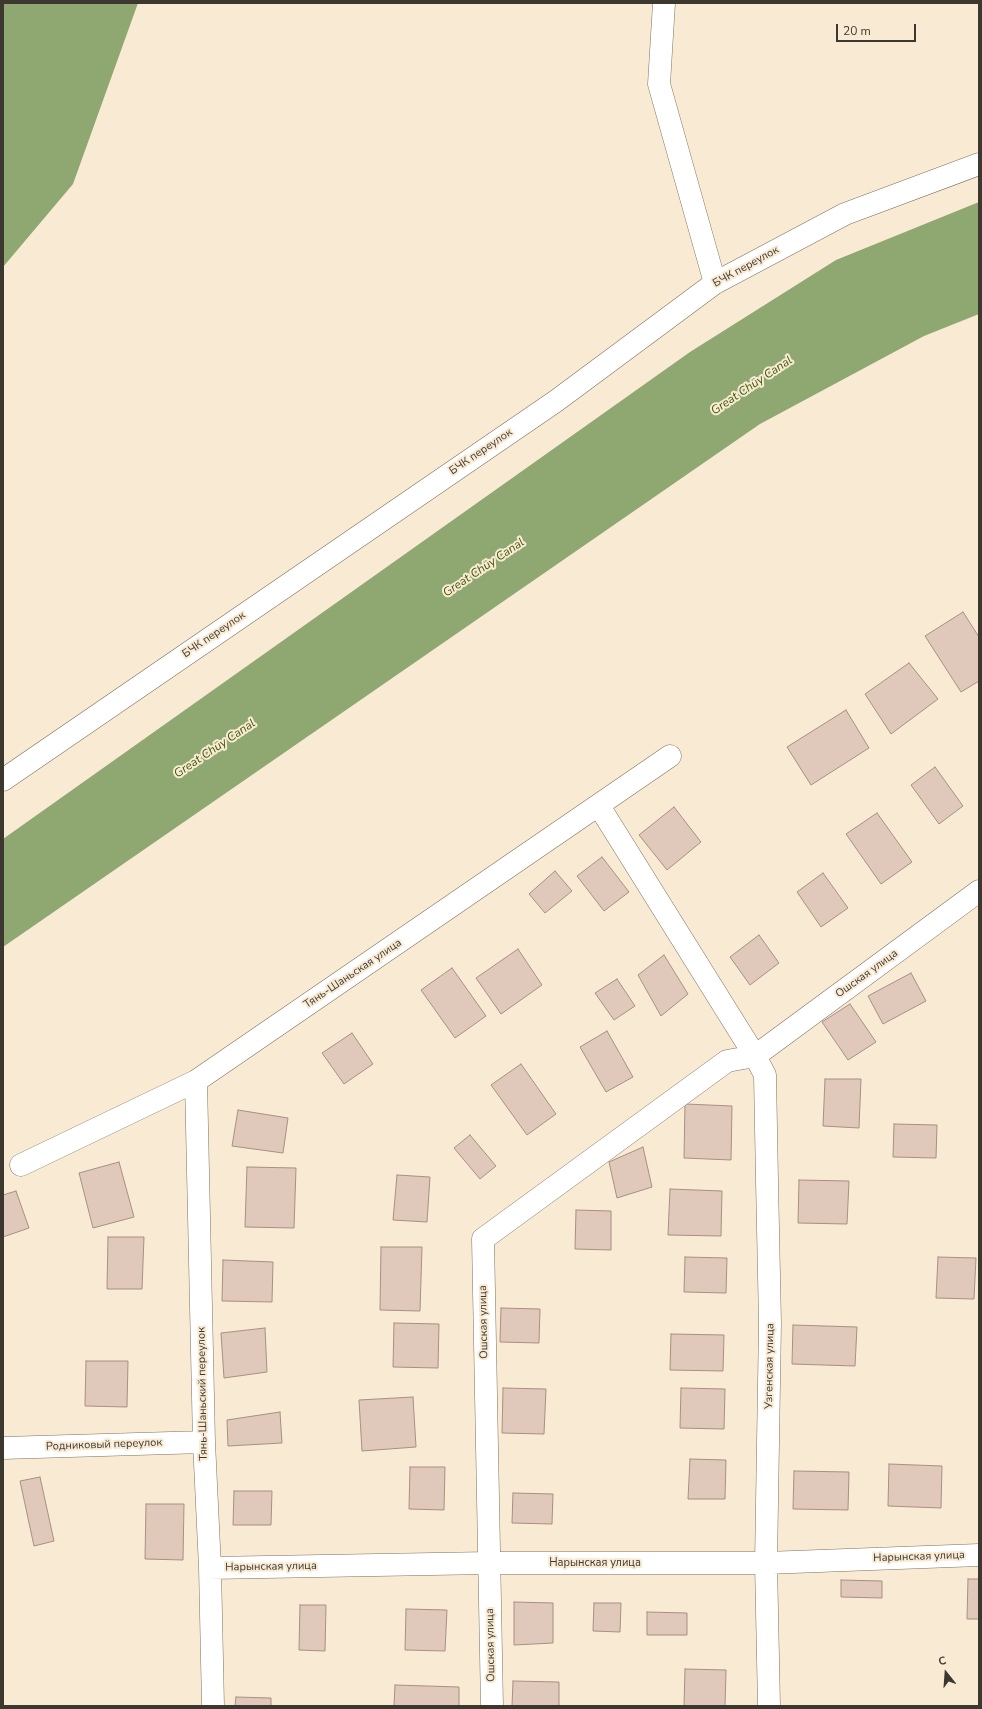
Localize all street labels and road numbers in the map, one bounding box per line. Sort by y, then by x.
street label: БЧК переулок [711,243,781,291]
street label: БЧК переулок [447,426,515,478]
street label: БЧК переулок [180,609,248,661]
street label: Тянь-Шаньская улица [302,936,404,1012]
street label: Ошская улица [833,947,901,1001]
street label: Ошская улица [477,1285,491,1359]
street label: Узгенская улица [763,1323,777,1409]
street label: Тянь-Шаньский переулок [195,1327,211,1461]
street label: Родниковый переулок [46,1436,162,1454]
street label: Нарынская улица [873,1549,965,1565]
street label: Нарынская улица [549,1556,641,1570]
street label: Нарынская улица [225,1560,317,1574]
street label: Ошская улица [484,1608,498,1682]

